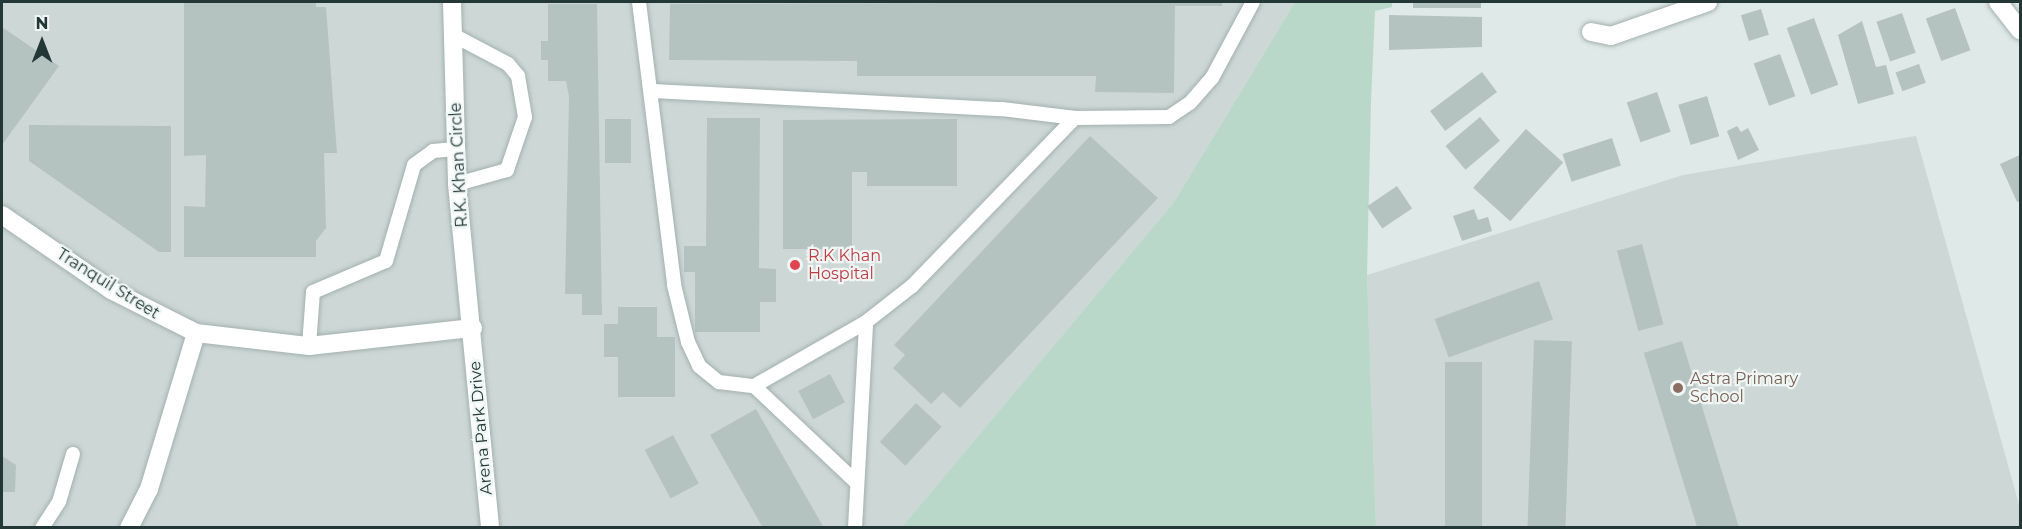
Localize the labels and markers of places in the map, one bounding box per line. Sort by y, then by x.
place label: R.K Khan Hospital [808,246,881,284]
marker: R.K Khan Hospital [786,256,804,274]
place label: Astra Primary School [1690,369,1798,407]
marker: Astra Primary School [1671,381,1685,395]

